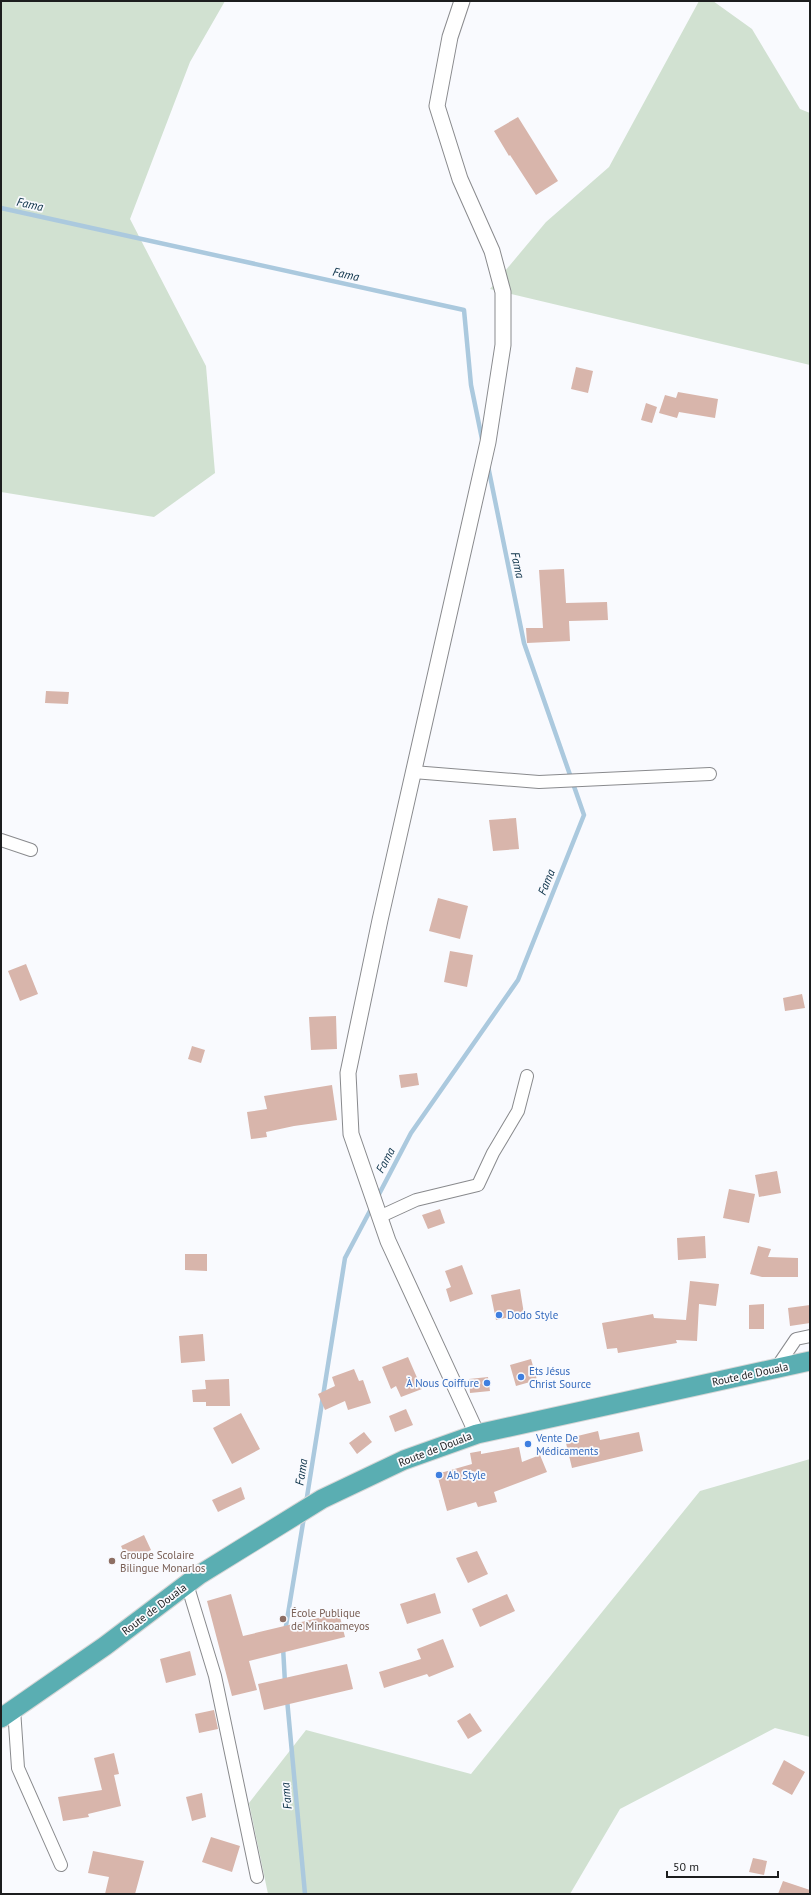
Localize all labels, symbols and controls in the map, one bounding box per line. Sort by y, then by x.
water label: Fama [15,194,45,214]
water label: Fama [331,264,361,284]
water label: Fama [508,550,528,580]
water label: Fama [534,867,558,897]
water label: Fama [372,1145,398,1175]
place label: Dodo Style [507,1308,559,1322]
marker: Dodo Style [494,1310,504,1320]
street label: Route de Douala [711,1359,789,1389]
place label: Ets Jésus Christ Source [529,1364,591,1391]
marker: Ets Jésus Christ Source [516,1372,526,1382]
place label: À Nous Coiffure [406,1376,479,1390]
marker: À Nous Coiffure [482,1378,492,1388]
street label: Route de Douala [396,1429,474,1469]
place label: Vente De Médicaments [535,1431,599,1458]
marker: Vente De Médicaments [523,1439,533,1449]
water label: Fama [292,1457,311,1486]
place label: Ab Style [447,1468,486,1482]
marker: Ab Style [434,1470,444,1480]
place label: Groupe Scolaire Bilingue Monarlos [120,1548,206,1575]
marker: Groupe Scolaire Bilingue Monarlos [107,1556,117,1566]
street label: Route de Douala [119,1580,189,1638]
place label: École Publique de Minkoameyos [291,1606,370,1633]
marker: École Publique de Minkoameyos [278,1614,288,1624]
water label: Fama [277,1782,295,1810]
scale bar [667,1853,778,1879]
text: 50 m [673,1859,699,1874]

